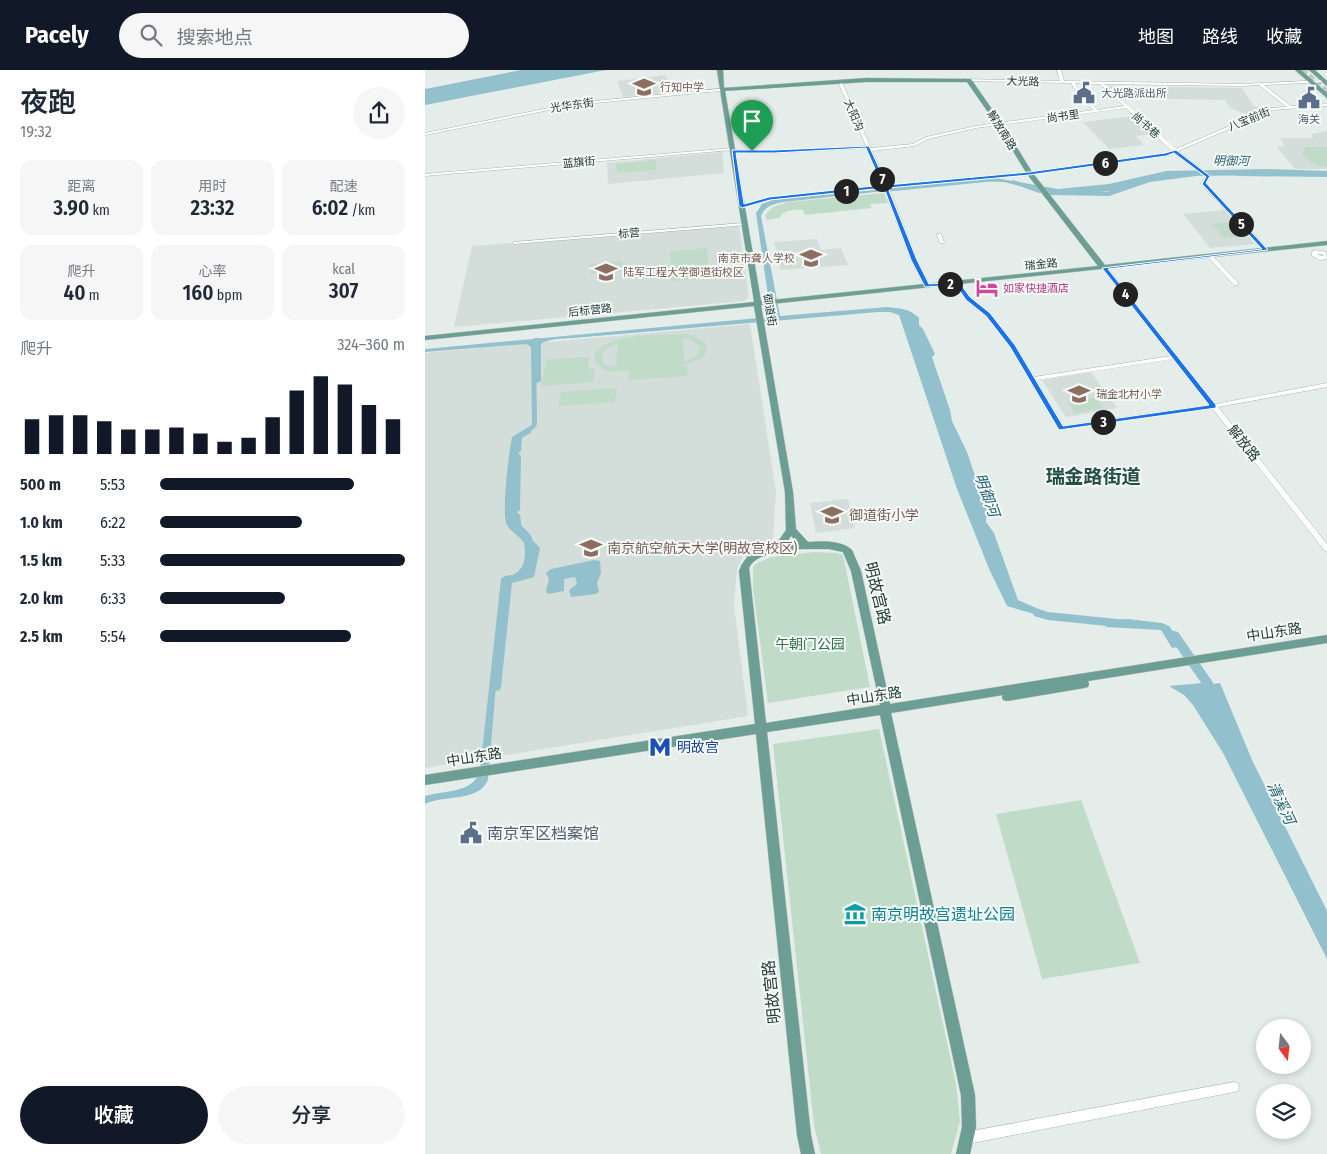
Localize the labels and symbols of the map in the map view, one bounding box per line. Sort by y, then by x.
school or university icon: 行知中学 [631,74,657,100]
street label: 大光路 [1006,74,1040,89]
public building icon: 大光路派出所 [1071,80,1097,106]
place label: 行知中学 [660,81,704,94]
public building icon: 海关 [1296,85,1322,111]
place label: 大光路派出所 [1101,87,1167,100]
street label: 光华东街 [549,96,595,115]
street label: 大阳沟 [841,97,866,133]
pin [731,100,773,151]
street label: 八宝前街 [1226,105,1272,134]
street label: 解放南路 [984,108,1019,152]
street label: 尚书里 [1046,108,1080,125]
street label: 尚书巷 [1129,110,1162,141]
place label: 海关 [1298,113,1320,126]
pin: 6 [1093,150,1117,176]
water label: 明御河 [1213,154,1251,168]
street label: 蓝旗街 [562,155,596,170]
pin: 7 [869,166,895,192]
pin: 1 [833,178,859,204]
pin: 5 [1229,212,1253,236]
street label: 标营 [618,226,641,241]
school or university icon: 南京市聋人学校 [798,245,824,271]
place label: 南京市聋人学校 [718,252,795,265]
street label: 瑞金路 [1024,256,1058,273]
school or university icon: 陆军工程大学御道街校区 [593,259,619,285]
place label: 陆军工程大学御道街校区 [623,266,744,279]
pin: 2 [937,272,963,296]
hotel icon: 如家快捷酒店 [974,275,1000,301]
place label: 如家快捷酒店 [1003,282,1069,295]
pin: 4 [1113,282,1137,306]
street label: 御道街 [760,292,779,327]
street label: 后标营路 [567,302,613,319]
school or university icon: 瑞金北村小学 [1066,381,1092,407]
place label: 瑞金北村小学 [1096,388,1162,401]
pin: 3 [1091,410,1115,434]
street label: 解放路 [1224,422,1263,465]
district label: 瑞金路街道 [1045,465,1141,488]
water label: 明御河 [971,471,1004,522]
school or university icon: 御道街小学 [819,502,845,528]
place label: 御道街小学 [849,507,919,524]
school or university icon: 南京航空航天大学(明故宫校区) [578,535,604,561]
place label: 南京航空航天大学(明故宫校区) [607,540,797,557]
street label: 明故宫路 [861,560,894,626]
street label: 中山东路 [1245,620,1303,645]
park label: 午朝门公园 [775,636,845,653]
street label: 中山东路 [845,684,903,709]
metro station icon: 明故宫 [647,734,673,760]
place label: 明故宫 [677,739,719,756]
street label: 中山东路 [445,745,503,770]
water label: 清溪河 [1263,779,1300,830]
public building icon: 南京军区档案馆 [458,820,484,846]
place label: 南京军区档案馆 [487,824,599,843]
museum icon: 南京明故宫遗址公园 [842,901,868,927]
place label: 南京明故宫遗址公园 [871,905,1015,924]
street label: 明故宫路 [759,959,784,1025]
north arrow [1256,1019,1311,1074]

